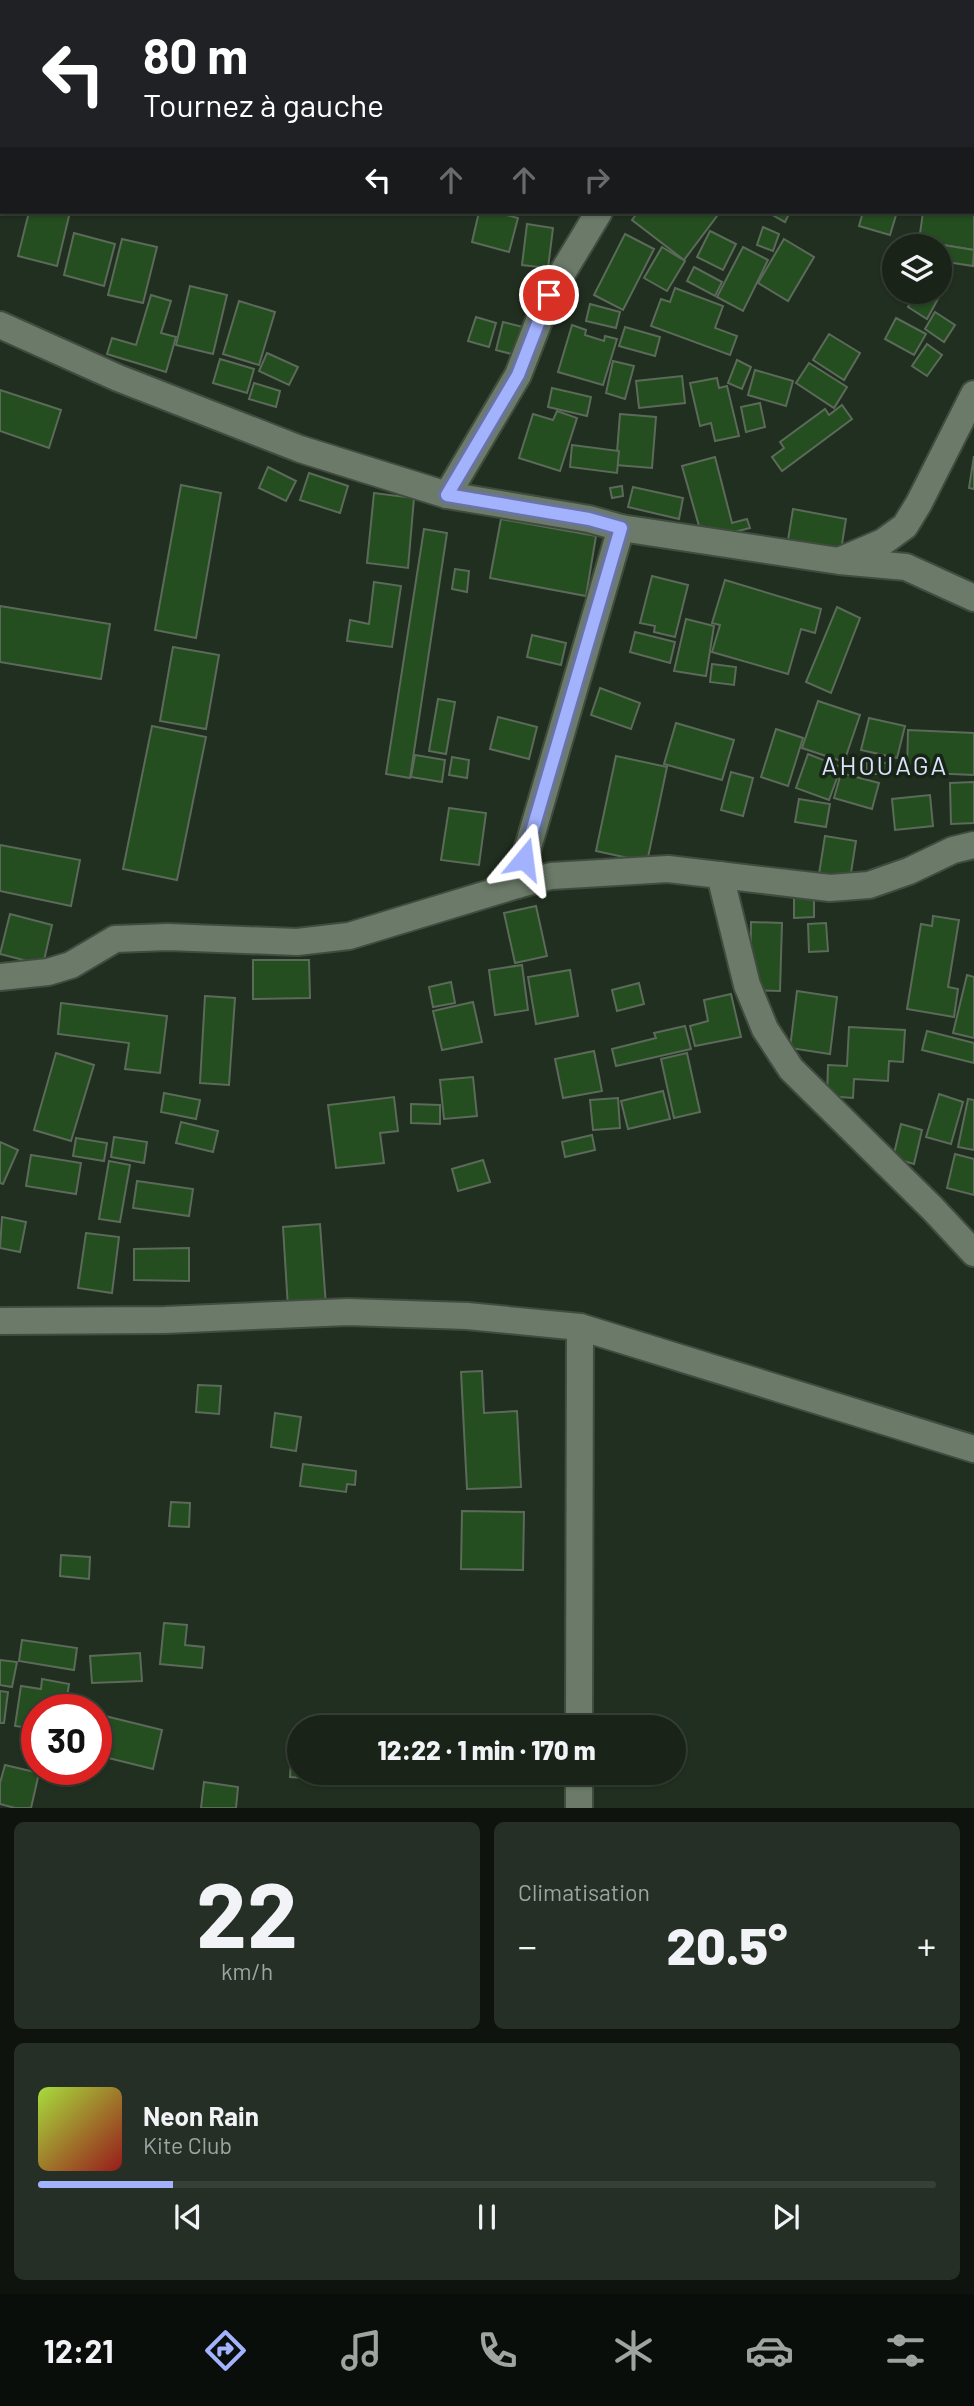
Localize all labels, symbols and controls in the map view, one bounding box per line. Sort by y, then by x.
text: 80 m [143,25,248,84]
icon: left [28,28,119,119]
text: Tournez à gauche [143,85,384,123]
icon: left [359,161,397,199]
icon: ahead [432,161,470,199]
icon: ahead [505,161,543,199]
icon: right [578,161,616,199]
map controls [882,234,952,304]
button: layers [882,234,952,304]
pin [519,265,579,325]
icon: arrive [530,276,568,314]
district label: AHOUAGA [822,749,948,780]
position arrow [487,822,561,896]
speed limit sign: 30 [21,1694,112,1785]
text: 12:22 · 1 min · 170 m [377,1734,596,1765]
text: 22 [196,1857,298,1966]
text: Climatisation [518,1878,650,1906]
text: 20.5° [666,1913,788,1975]
text: − [518,1922,537,1968]
text: + [917,1922,936,1968]
text: km/h [221,1957,273,1985]
text: Neon Rain [143,2100,259,2131]
text: Kite Club [143,2131,232,2159]
icon: previous [169,2198,207,2236]
icon: pause [468,2198,506,2236]
icon: next [767,2198,805,2236]
icon: directions [201,2326,250,2375]
icon: music [337,2326,386,2375]
icon: phone [473,2326,522,2375]
icon: climate [609,2326,658,2375]
icon: car [745,2326,794,2375]
icon: filters [881,2326,930,2375]
text: 12:21 [44,2331,114,2369]

